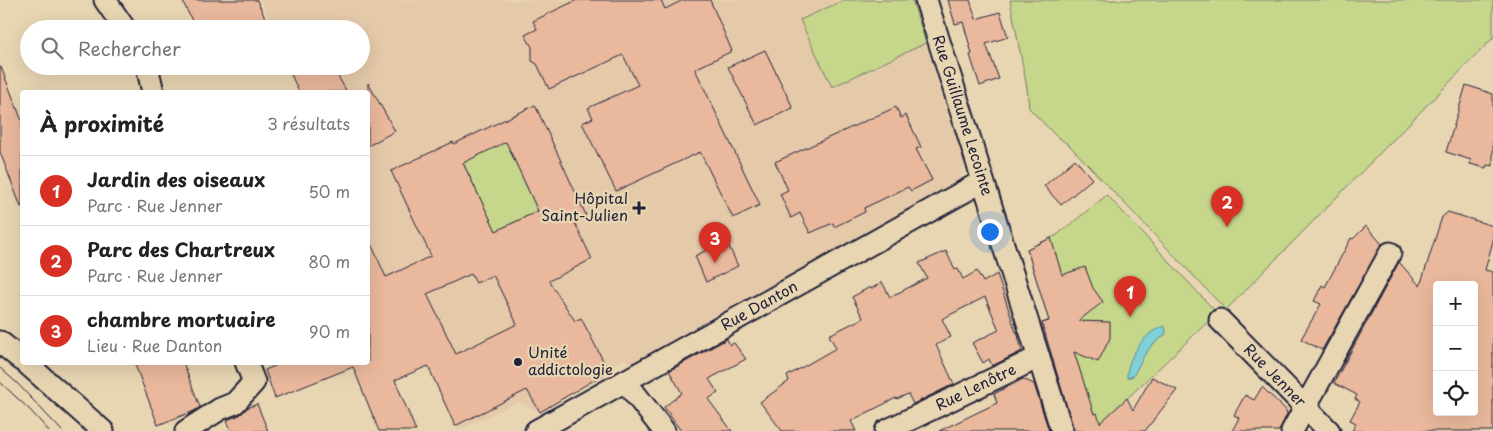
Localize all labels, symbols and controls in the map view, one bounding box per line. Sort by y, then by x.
search box [20,20,370,75]
street label: Rue Guillaume Lecointe [928,32,1000,198]
icon: search [38,34,66,62]
text: Rechercher [78,34,181,62]
text: À proximité [40,107,164,139]
text: 3 résultats [267,111,350,135]
text: Jardin des oiseaux [87,165,265,193]
text: 1 [52,179,60,203]
text: 50 m [309,179,350,203]
place label: Hôpital Saint-Julien [541,186,628,226]
pin: 2 [1211,186,1243,227]
text: Parc · Rue Jenner [87,193,222,217]
marker: Hôpital Saint-Julien [632,201,646,215]
your location [977,219,1003,245]
pin: 3 [699,222,731,263]
text: Parc des Chartreux [87,235,275,263]
text: 2 [50,249,62,273]
text: 80 m [308,249,350,273]
text: Parc · Rue Jenner [87,263,222,287]
street label: Rue Danton [716,274,801,335]
pin: 1 [1114,276,1146,317]
map controls [1433,281,1478,416]
button: + [1433,281,1478,326]
text: chambre mortuaire [87,305,276,333]
text: 3 [51,319,61,343]
text: 90 m [309,319,350,343]
button: − [1433,326,1478,371]
text: Lieu · Rue Danton [87,333,222,357]
street label: Rue Jenner [1239,338,1312,412]
place label: Unité addictologie [528,340,613,380]
marker: Unité addictologie [512,356,524,368]
street label: Rue Lenôtre [931,357,1020,415]
button: locate [1433,371,1478,416]

